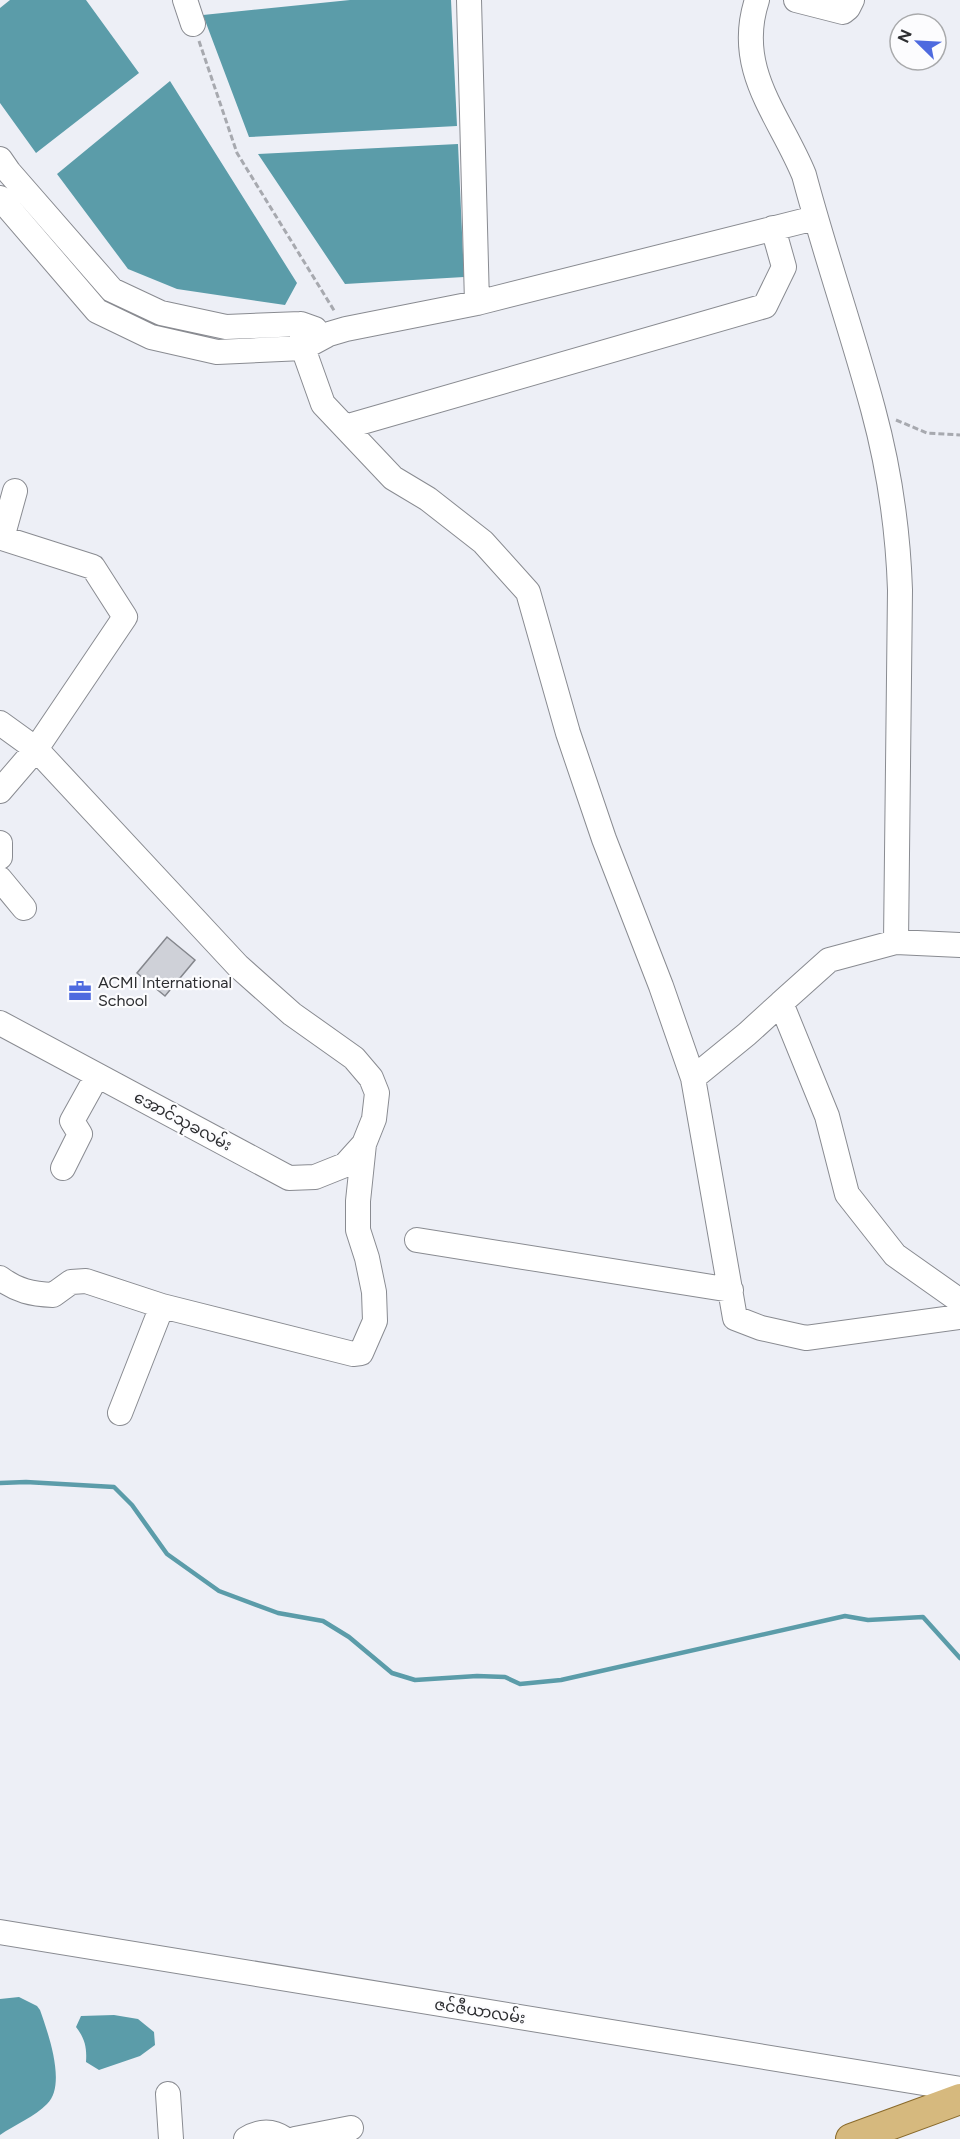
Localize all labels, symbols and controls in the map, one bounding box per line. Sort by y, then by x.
north arrow [888,12,948,72]
text: N [894,27,916,46]
place label: ACMI International School [98,973,232,1010]
office icon: ACMI International School [67,978,93,1004]
street label: အောင်သုခလမ်း [129,1086,236,1159]
street label: ဇင်ဇီယာလမ်း [433,1992,527,2028]

